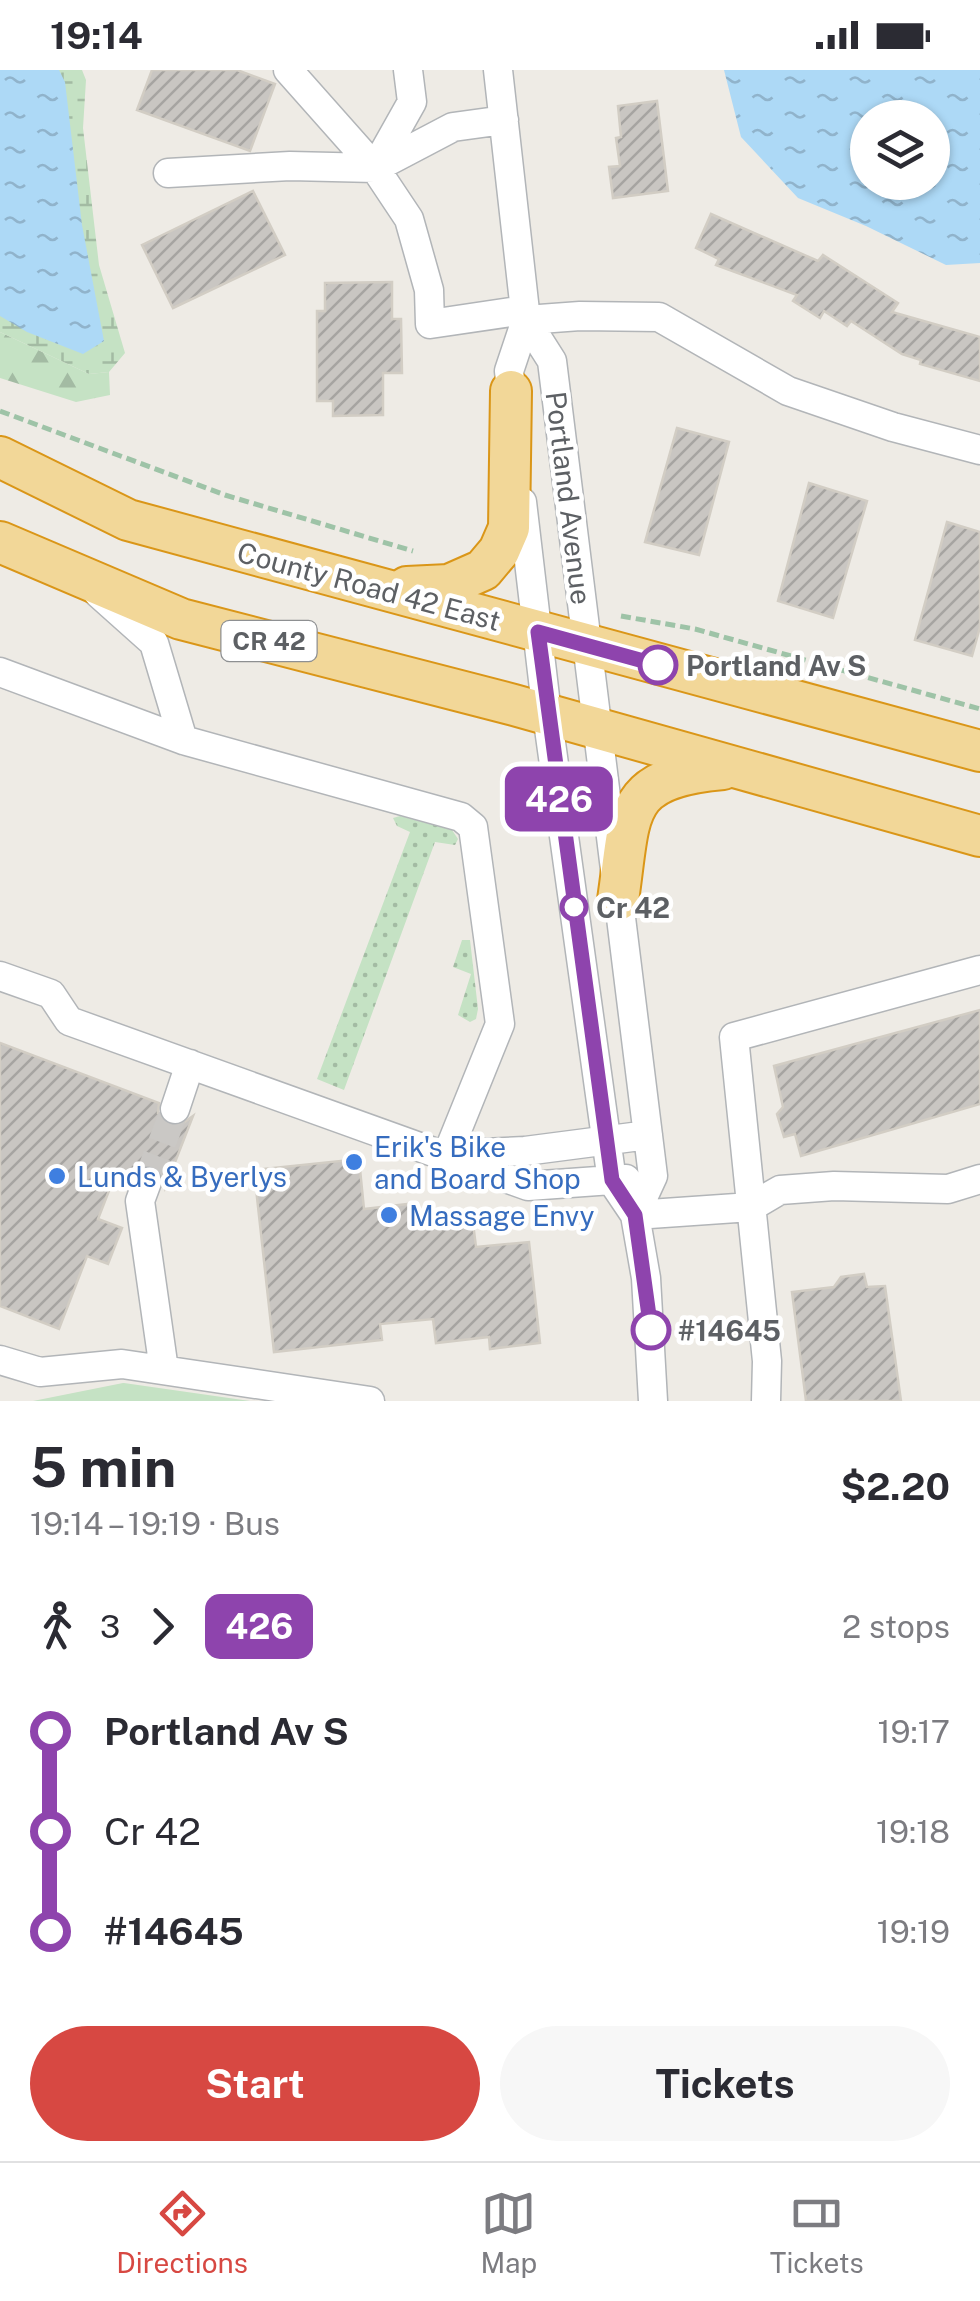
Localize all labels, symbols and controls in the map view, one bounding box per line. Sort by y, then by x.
text: 19:14 [50,13,143,58]
map controls [850,100,950,200]
button: layers [850,100,950,200]
street label: Portland Avenue [540,390,598,606]
street label: County Road 42 East [234,535,504,637]
road number: CR 42 [222,621,316,661]
marker: Portland Av S [639,646,677,684]
place label: Portland Av S [686,649,866,682]
line badge: 426 [502,766,616,832]
text: 426 [525,779,593,820]
place label: Cr 42 [596,891,670,924]
marker: Cr 42 [561,894,587,920]
place label: Erik's Bike and Board Shop [374,1130,581,1195]
marker: Erik's Bike and Board Shop [343,1151,365,1173]
place label: Lunds & Byerlys [77,1160,287,1193]
marker: Lunds & Byerlys [46,1165,68,1187]
place label: Massage Envy [409,1199,594,1232]
marker: Massage Envy [378,1204,400,1226]
marker: #14645 [632,1311,670,1349]
place label: #14645 [678,1314,781,1347]
text: 5 min [30,1435,176,1499]
text: $2.20 [840,1464,950,1509]
text: 19:14 – 19:19 · Bus [30,1505,280,1542]
icon: walk [30,1599,85,1654]
icon: forward [135,1599,190,1654]
text: 426 [225,1606,293,1647]
text: 3 [100,1608,120,1645]
text: 2 stops [842,1608,950,1645]
text: Portland Av S [104,1709,349,1754]
text: 19:17 [878,1713,950,1750]
text: Cr 42 [104,1809,201,1854]
text: 19:18 [876,1813,950,1850]
text: #14645 [104,1909,244,1954]
text: 19:19 [877,1913,950,1950]
button: Start [30,2026,480,2141]
button: Tickets [500,2026,950,2141]
tab: Directions [116,2186,248,2279]
tab: Map [480,2186,537,2279]
tab: Tickets [770,2186,864,2279]

